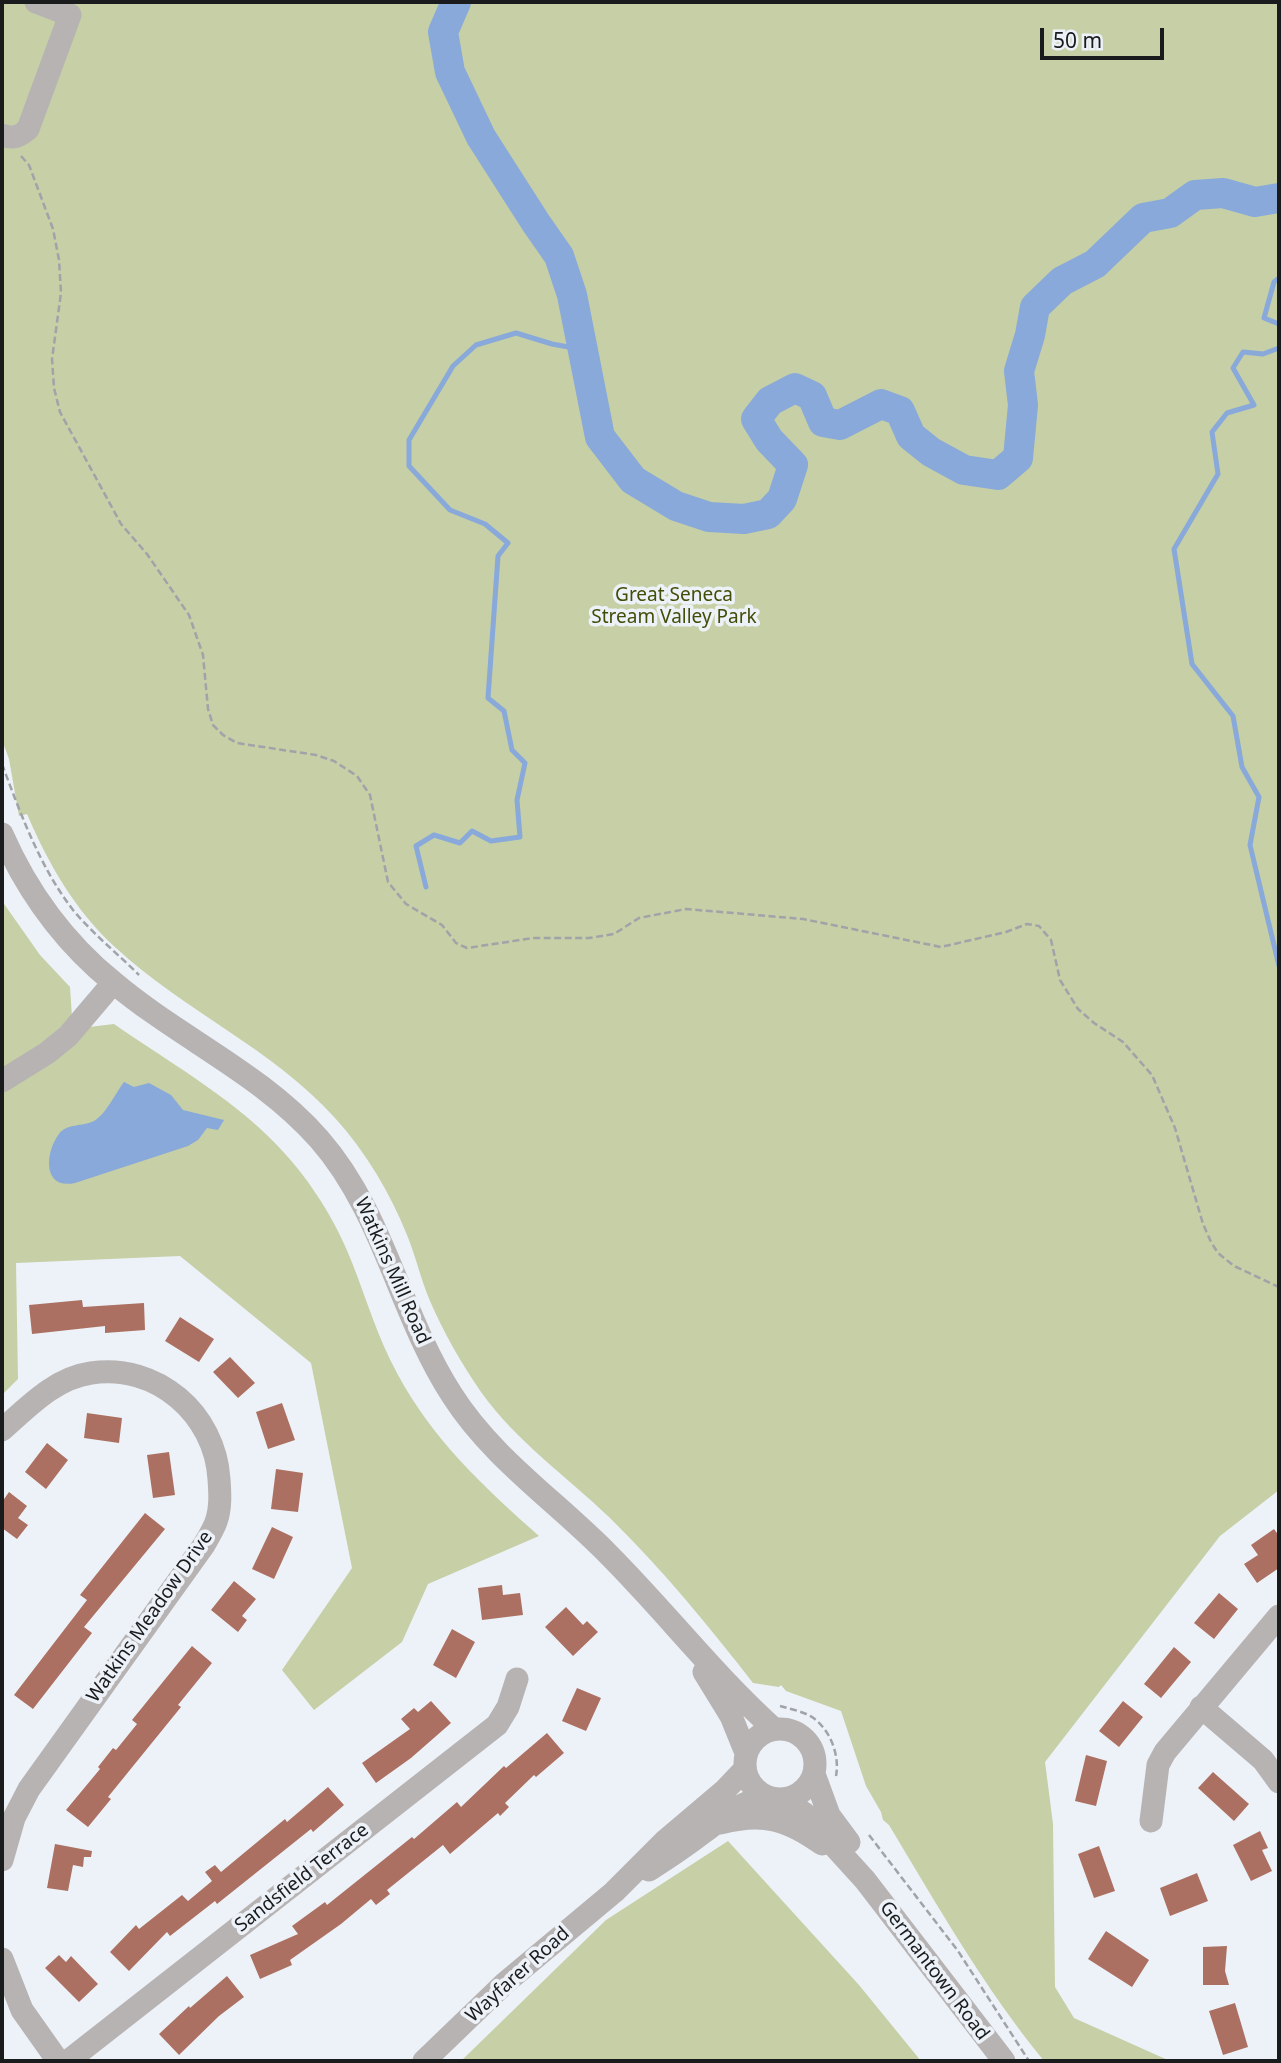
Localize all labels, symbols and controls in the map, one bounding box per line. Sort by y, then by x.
scale bar [1043,14,1167,58]
text: 50 m [1053,26,1102,54]
park label: Great Seneca Stream Valley Park [591,585,757,629]
street label: Watkins Mill Road [349,1194,435,1348]
street label: Watkins Meadow Drive [82,1527,218,1707]
street label: Sandsfield Terrace [231,1819,373,1937]
street label: Germantown Road [874,1897,994,2045]
street label: Wayfarer Road [462,1923,574,2027]

